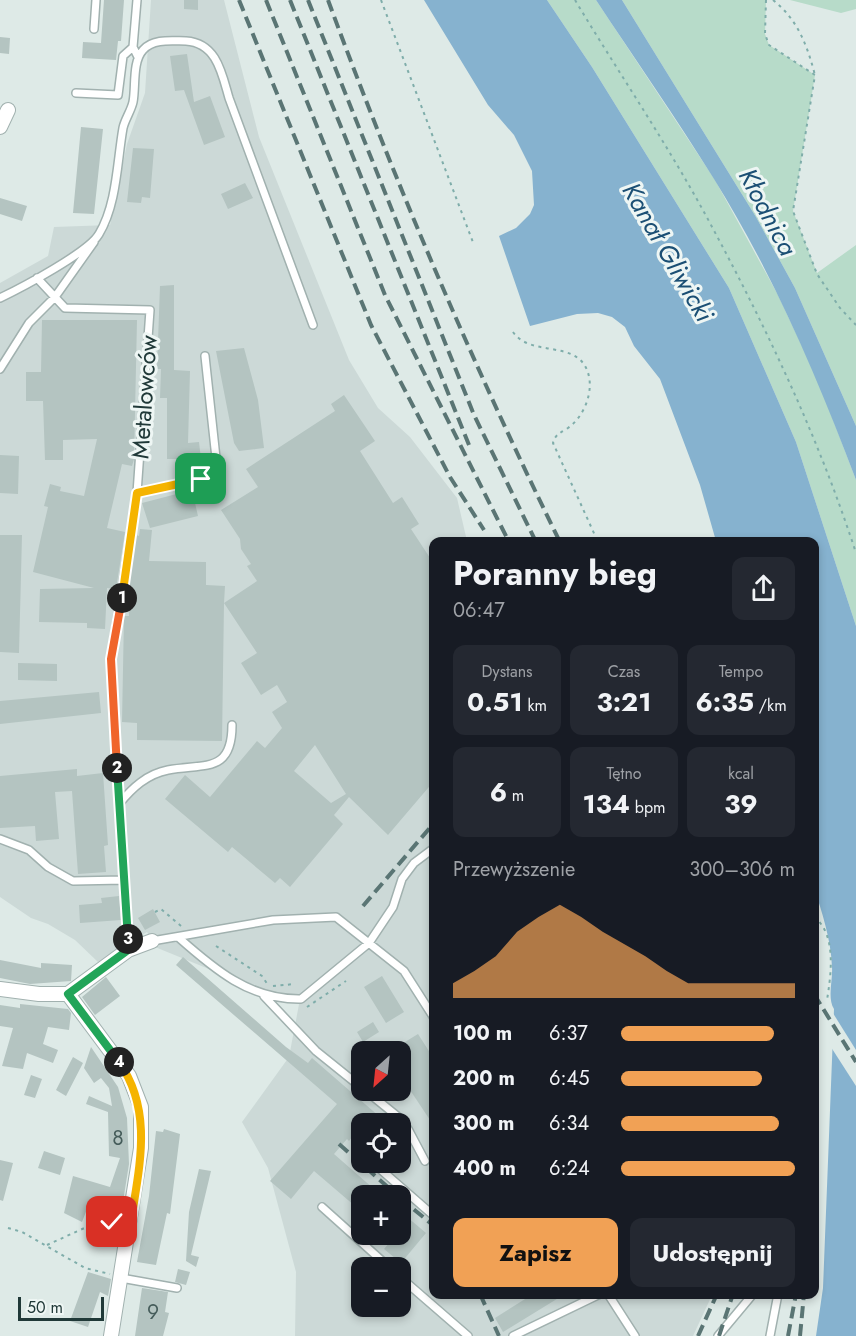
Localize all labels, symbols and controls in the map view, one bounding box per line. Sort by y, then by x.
water label: Kłodnica [729,161,807,263]
water label: Kanał Gliwicki [613,175,723,329]
street label: Metalowców [122,333,166,460]
pin [175,453,226,504]
icon: arrive [184,462,217,495]
text: Poranny bieg [453,550,657,597]
button: share [732,557,795,620]
pin: 1 [107,583,137,613]
text: 1 [118,586,126,609]
text: 06:47 [453,596,505,625]
text: Dystans [482,660,533,683]
text: Czas [608,660,640,683]
text: Tempo [719,660,763,683]
text: 0.51 [467,683,523,721]
text: 3:21 [597,683,651,721]
text: 6:35 [695,683,754,721]
text: km [523,694,547,717]
text: /km [754,694,787,717]
pin: 2 [102,753,132,783]
text: 2 [112,756,122,779]
text: Tętno [606,762,642,785]
text: kcal [728,762,754,785]
text: 6 [490,773,507,811]
text: m [507,784,524,807]
text: 134 [582,785,630,823]
text: 39 [724,785,758,823]
text: bpm [630,796,666,819]
text: Przewyższenie [453,855,575,884]
text: 300–306 m [689,855,795,884]
pin: 3 [113,924,143,954]
text: 3 [123,927,133,950]
text: 100 m [453,1019,512,1048]
text: 6:37 [549,1019,588,1048]
north arrow [351,1041,411,1101]
map controls [351,1041,411,1317]
pin: 4 [104,1047,134,1077]
text: 4 [113,1050,125,1073]
text: 200 m [453,1064,515,1093]
text: 6:45 [549,1064,589,1093]
text: 300 m [453,1109,514,1138]
text: 6:34 [549,1109,589,1138]
button: locate [351,1113,411,1173]
house number: 8 [112,1123,124,1153]
text: 400 m [453,1154,516,1183]
text: 6:24 [549,1154,590,1183]
button: + [351,1185,411,1245]
pin [86,1196,137,1247]
icon: check [95,1205,128,1238]
button: Zapisz [453,1218,618,1287]
button: Udostępnij [630,1218,795,1287]
button: − [351,1257,411,1317]
scale bar [18,1294,104,1322]
text: 50 m [27,1296,63,1319]
house number: 9 [147,1297,159,1327]

